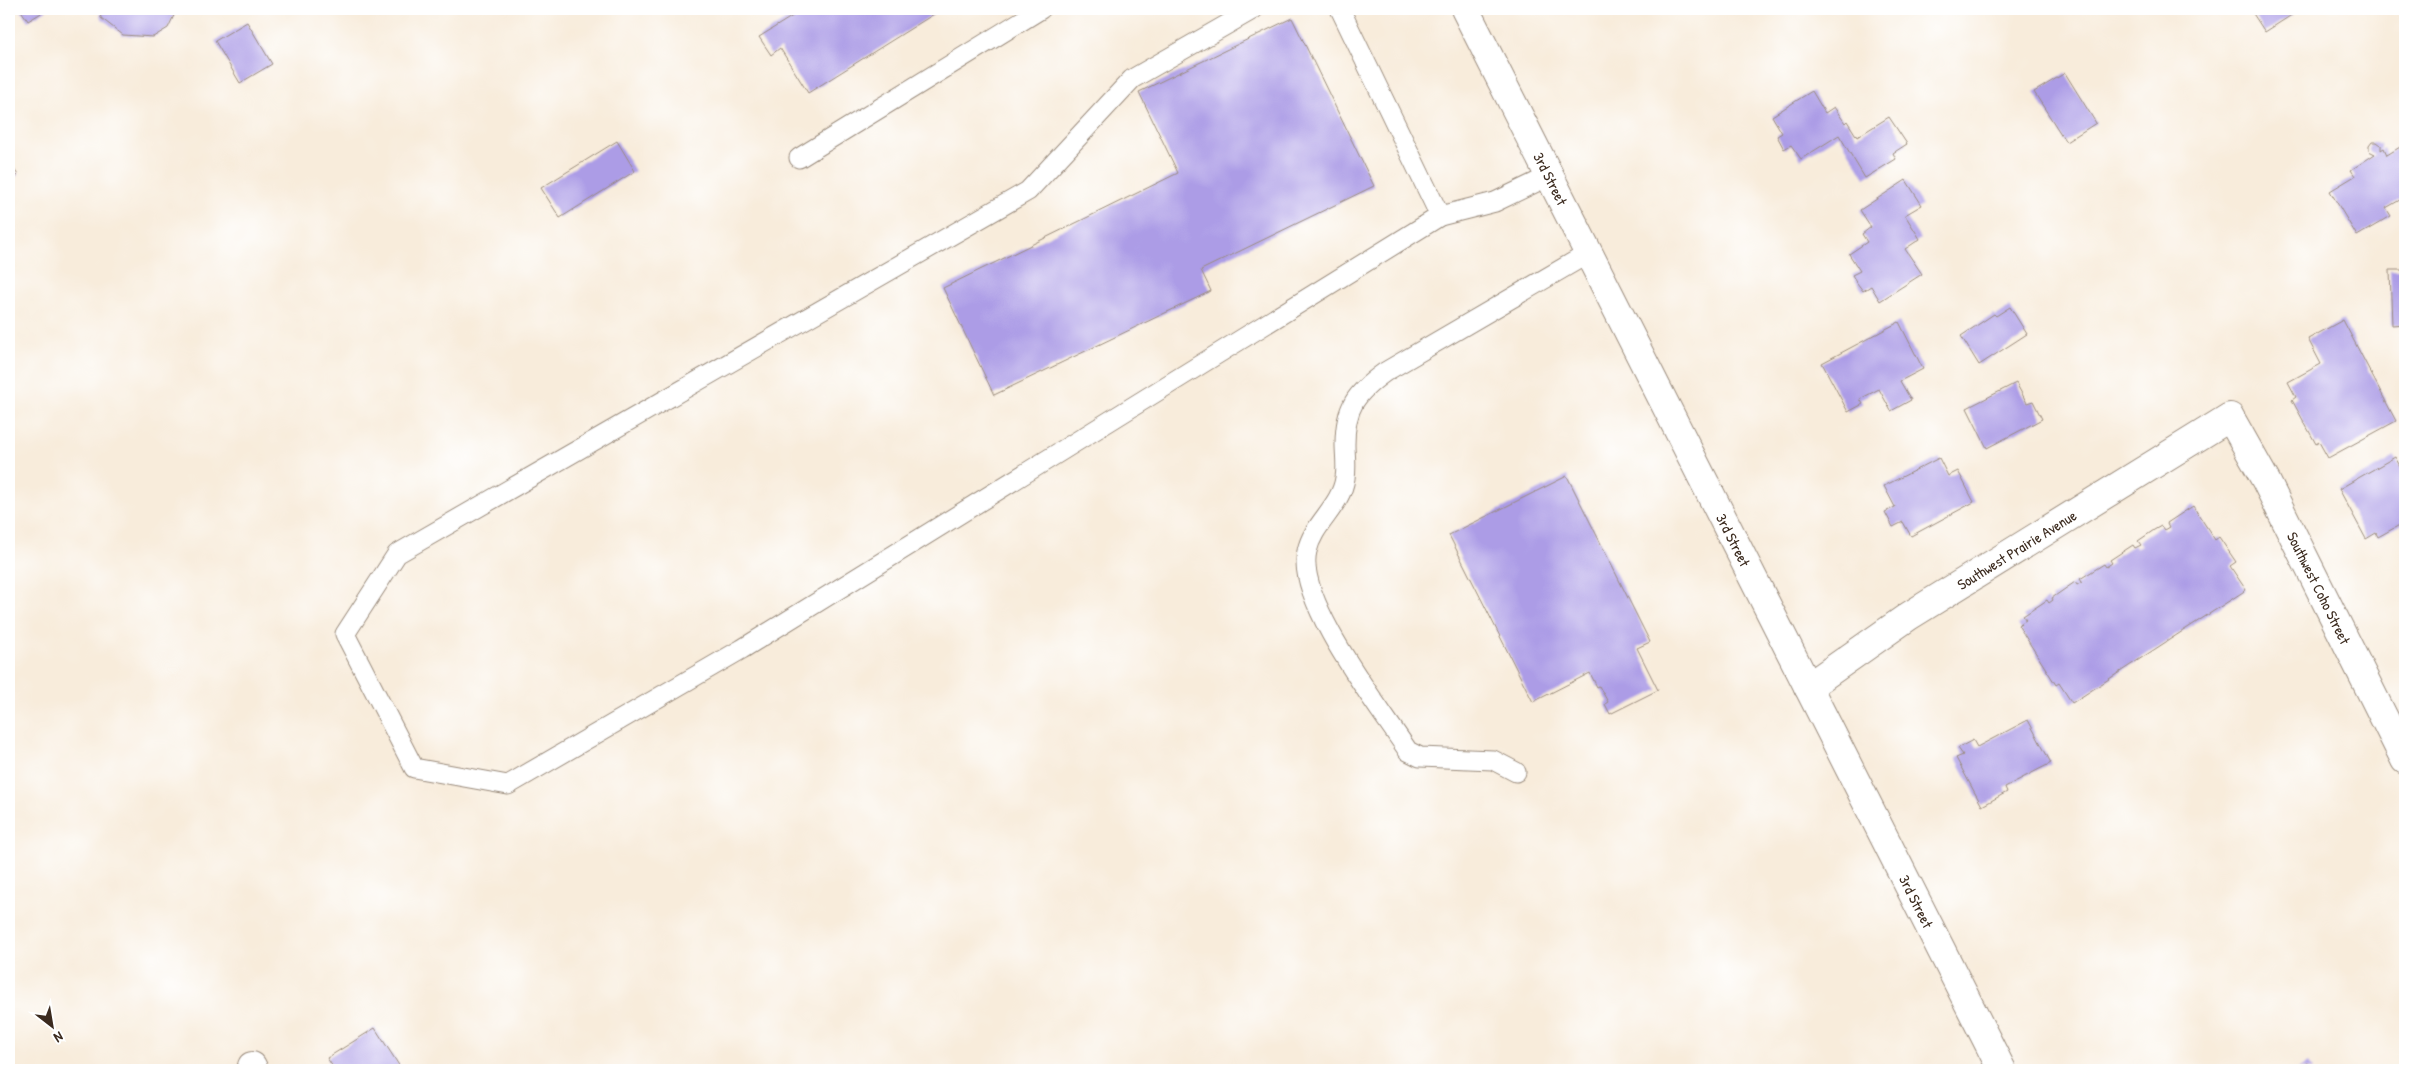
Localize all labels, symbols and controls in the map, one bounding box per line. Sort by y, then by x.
street label: 3rd Street [1529,148,1573,209]
street label: Southwest Prairie Avenue [1953,504,2080,594]
street label: 3rd Street [1711,510,1756,571]
street label: Southwest Coho Street [2282,528,2356,648]
street label: 3rd Street [1894,871,1939,932]
north arrow [28,1002,78,1052]
text: N [50,1028,67,1048]

